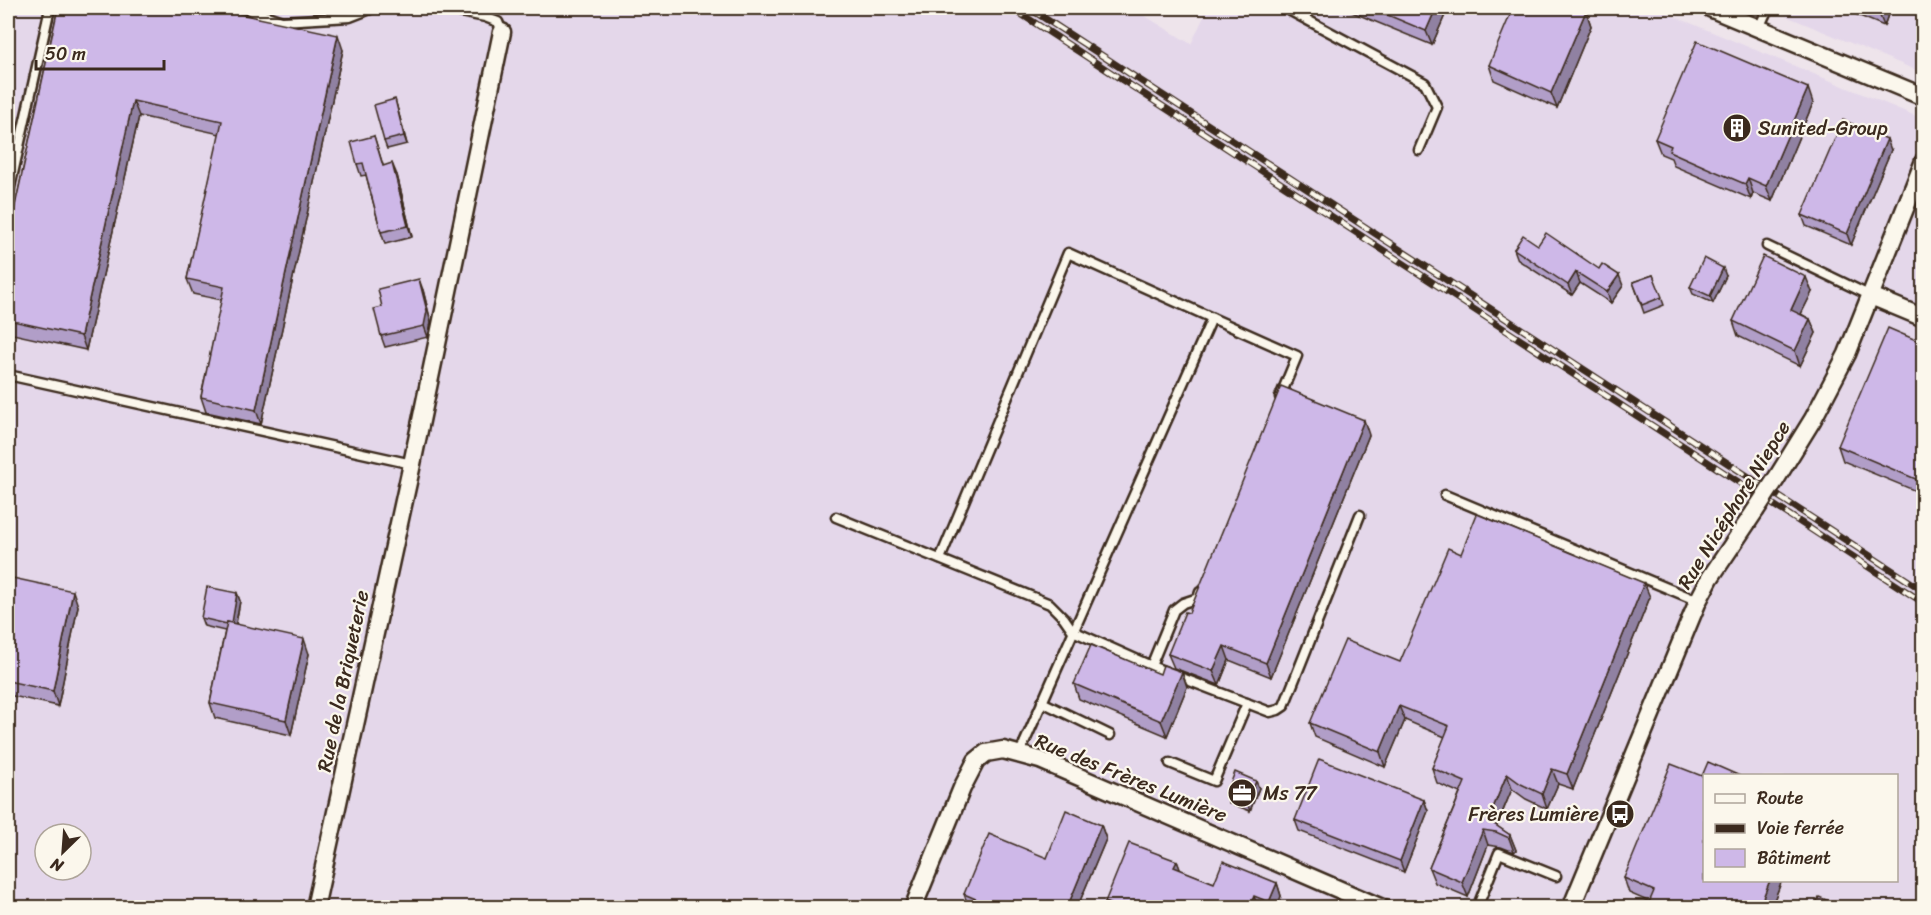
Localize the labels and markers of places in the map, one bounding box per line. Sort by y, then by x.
place label: Sunited-Group [1758,111,1888,146]
building icon: Sunited-Group [1721,112,1753,144]
place label: Ms 77 [1263,776,1318,811]
office icon: Ms 77 [1226,777,1258,809]
place label: Frères Lumière [1468,797,1599,832]
bus stop icon: Frères Lumière [1604,798,1636,830]

